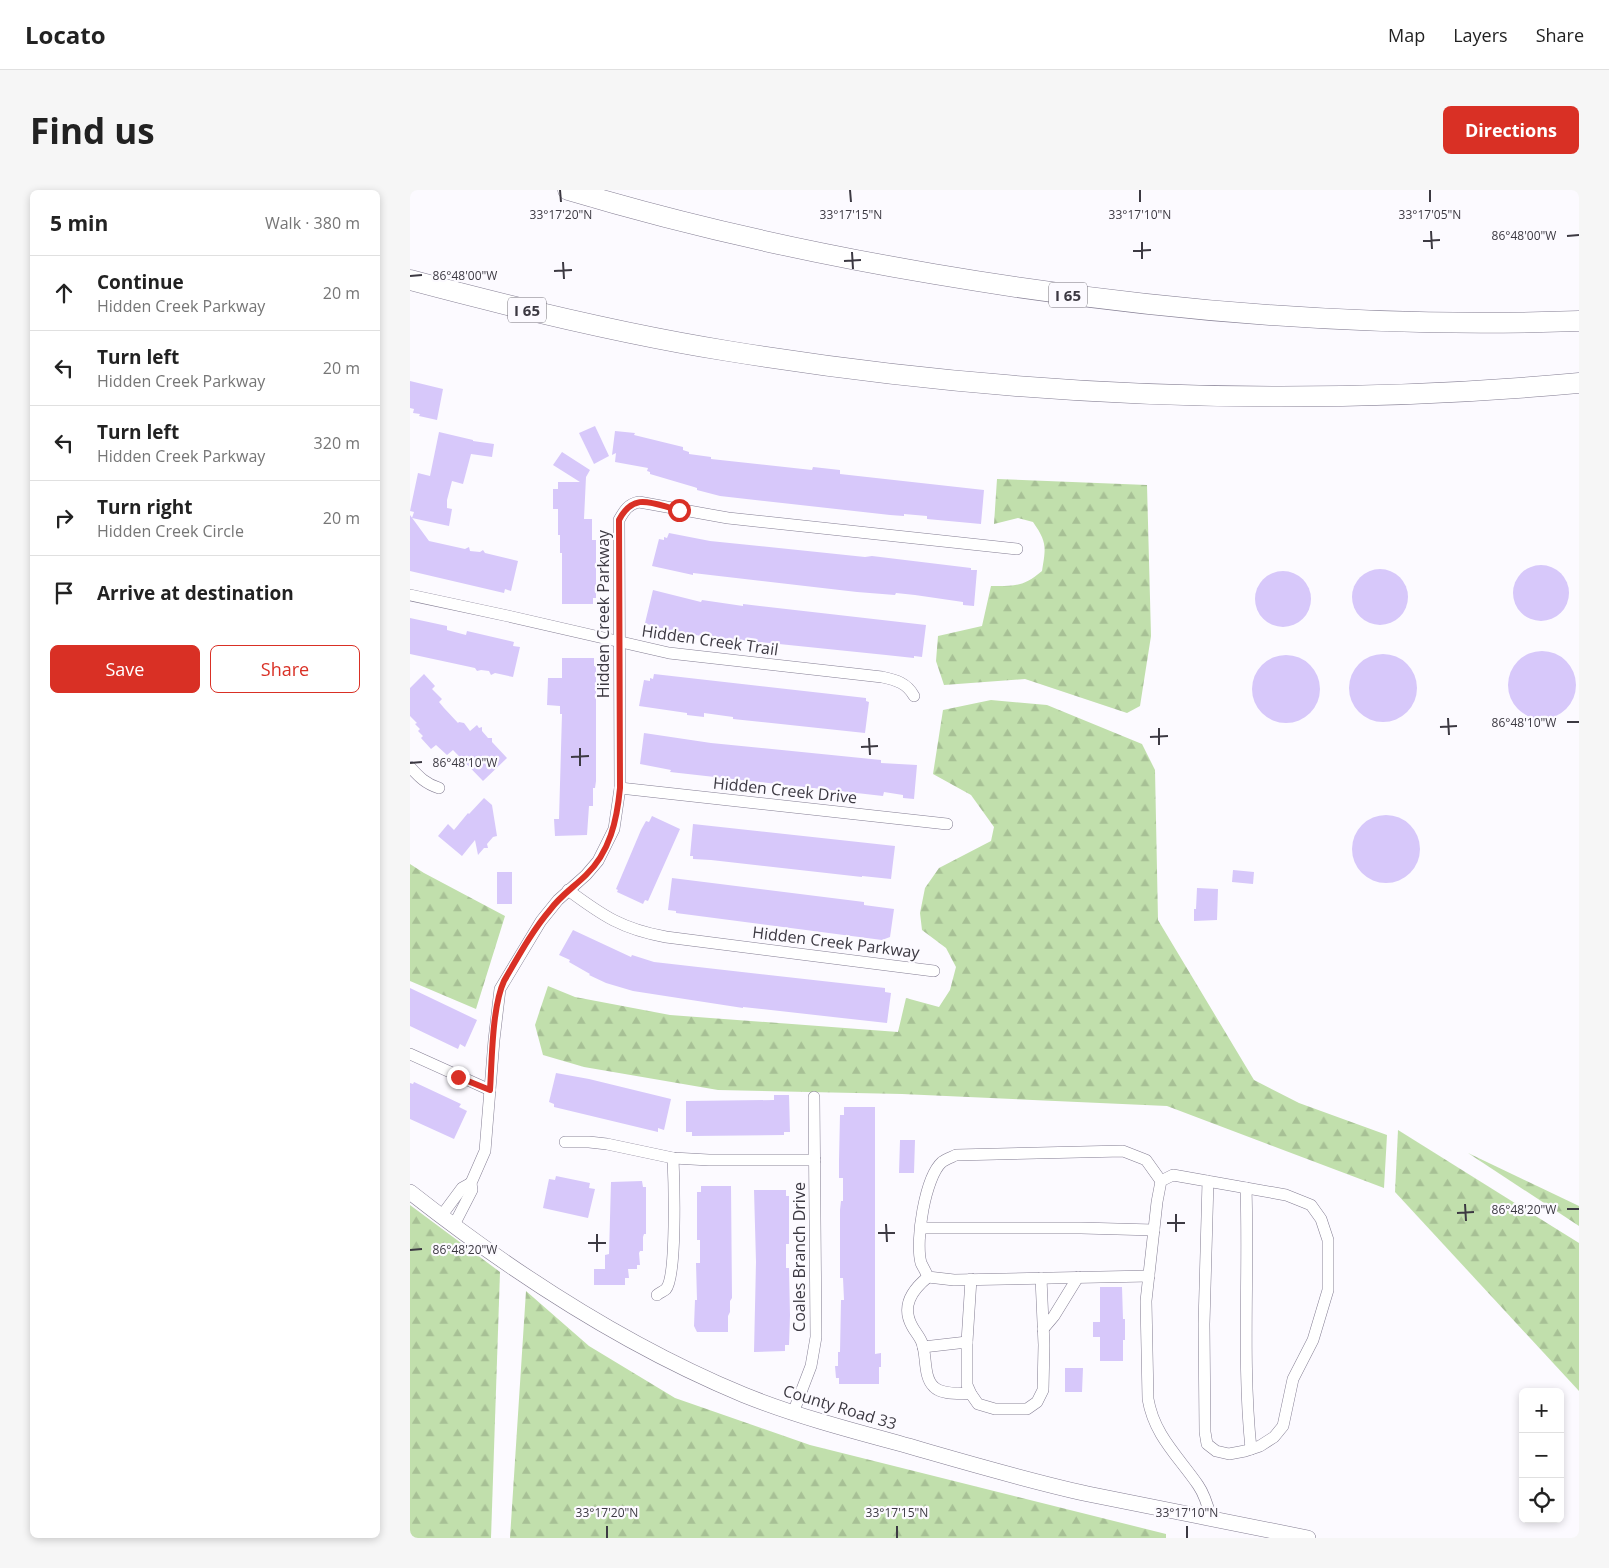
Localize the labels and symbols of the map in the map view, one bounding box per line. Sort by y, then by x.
text: 33°17'20"N [530,206,592,223]
text: 33°17'15"N [820,206,882,223]
text: 33°17'10"N [1109,206,1171,223]
text: 33°17'05"N [1399,206,1461,223]
text: 86°48'00"W [1492,227,1556,244]
text: 86°48'00"W [433,267,497,284]
road number: I 65 [1049,282,1087,308]
road number: I 65 [508,298,546,322]
route start [668,499,691,522]
street label: Hidden Creek Parkway [592,529,614,698]
street label: Hidden Creek Trail [640,620,780,660]
text: 86°48'10"W [1492,714,1556,731]
text: 86°48'10"W [433,754,497,771]
street label: Hidden Creek Drive [712,771,858,809]
street label: Hidden Creek Parkway [751,921,922,963]
route end [447,1066,470,1089]
street label: Coales Branch Drive [788,1182,810,1332]
text: 86°48'20"W [1492,1201,1556,1218]
text: 86°48'20"W [433,1241,497,1258]
street label: County Road 33 [780,1379,900,1435]
text: 33°17'20"N [576,1504,638,1521]
text: 33°17'15"N [866,1504,928,1521]
text: 33°17'10"N [1156,1504,1218,1521]

